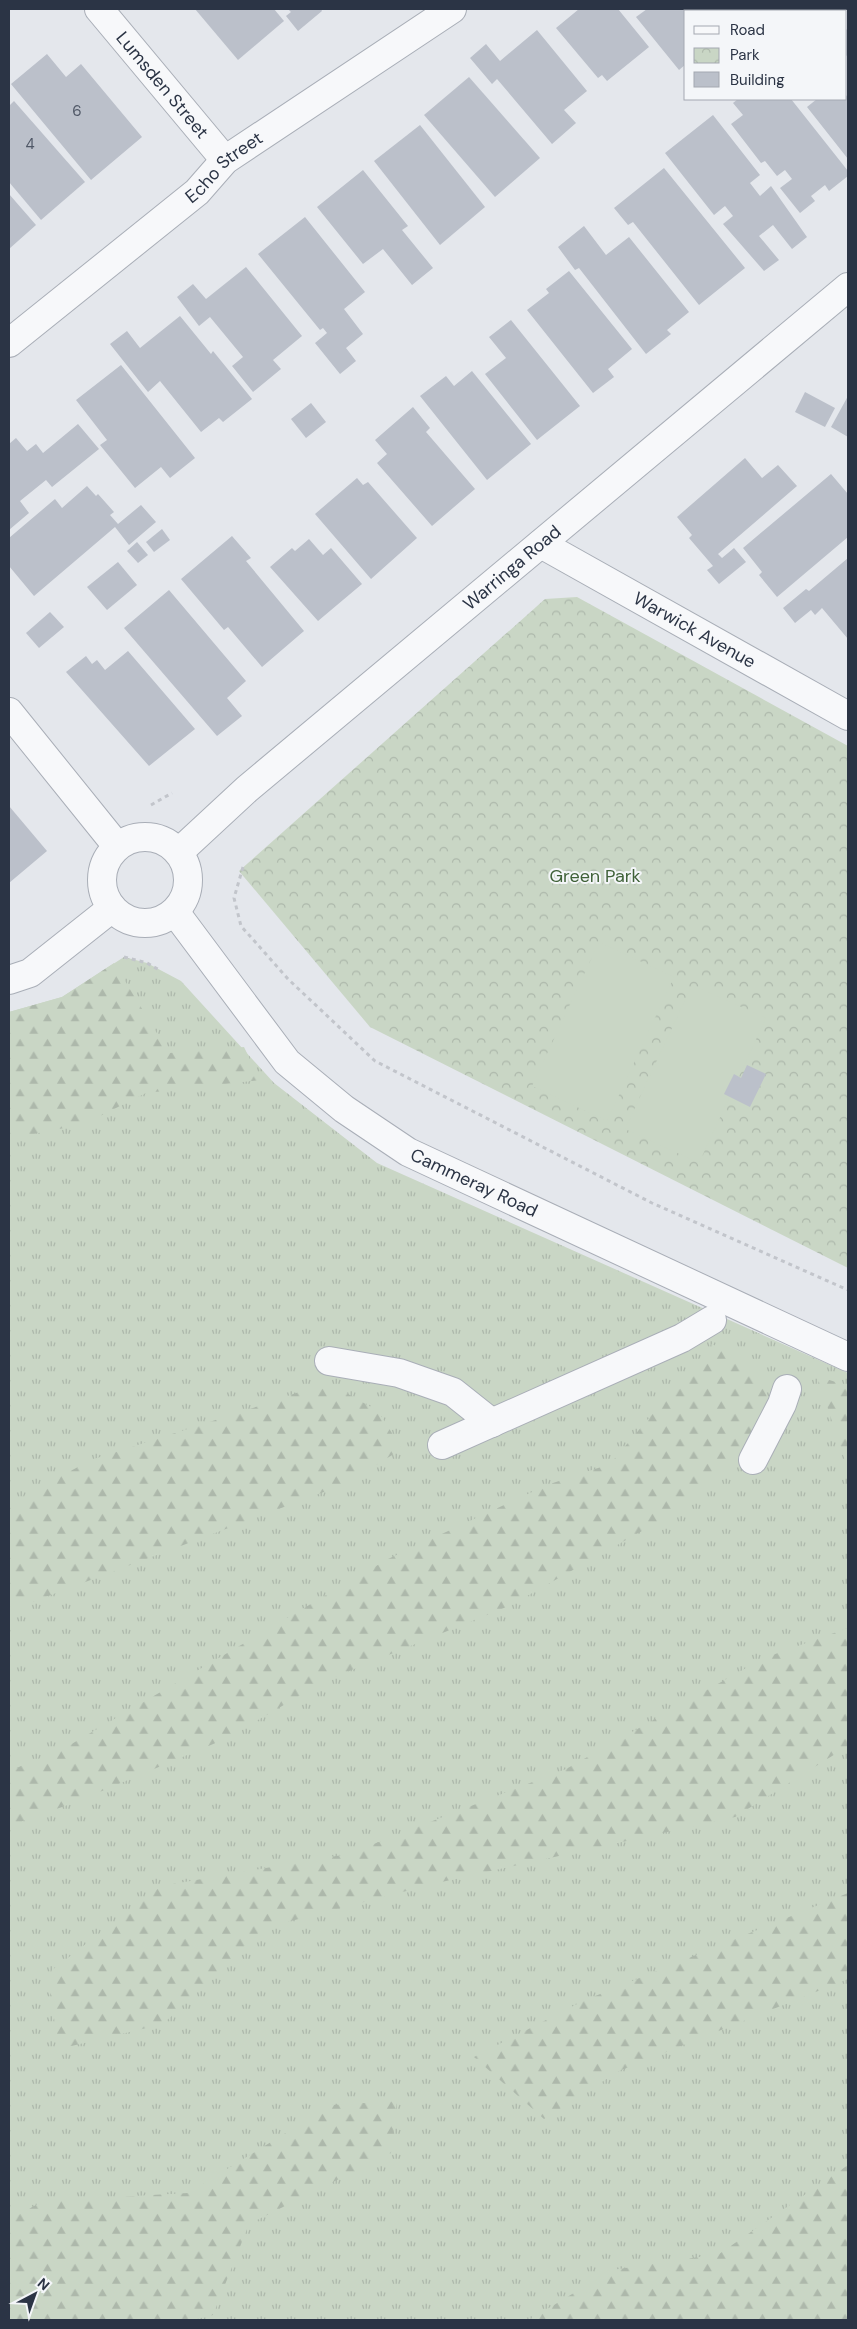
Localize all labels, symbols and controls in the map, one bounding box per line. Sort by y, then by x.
legend [684,10,847,100]
text: Road [730,20,765,40]
street label: Lumsden Street [111,26,214,144]
text: Park [730,45,760,65]
text: Building [730,70,785,90]
house number: 6 [72,101,82,121]
street label: Echo Street [180,126,267,209]
house number: 4 [25,134,35,154]
street label: Warringa Road [458,520,566,616]
street label: Warwick Avenue [629,586,760,674]
park label: Green Park [549,864,641,888]
street label: Cammeray Road [406,1143,542,1223]
north arrow [10,2269,60,2319]
text: N [34,2274,53,2294]

